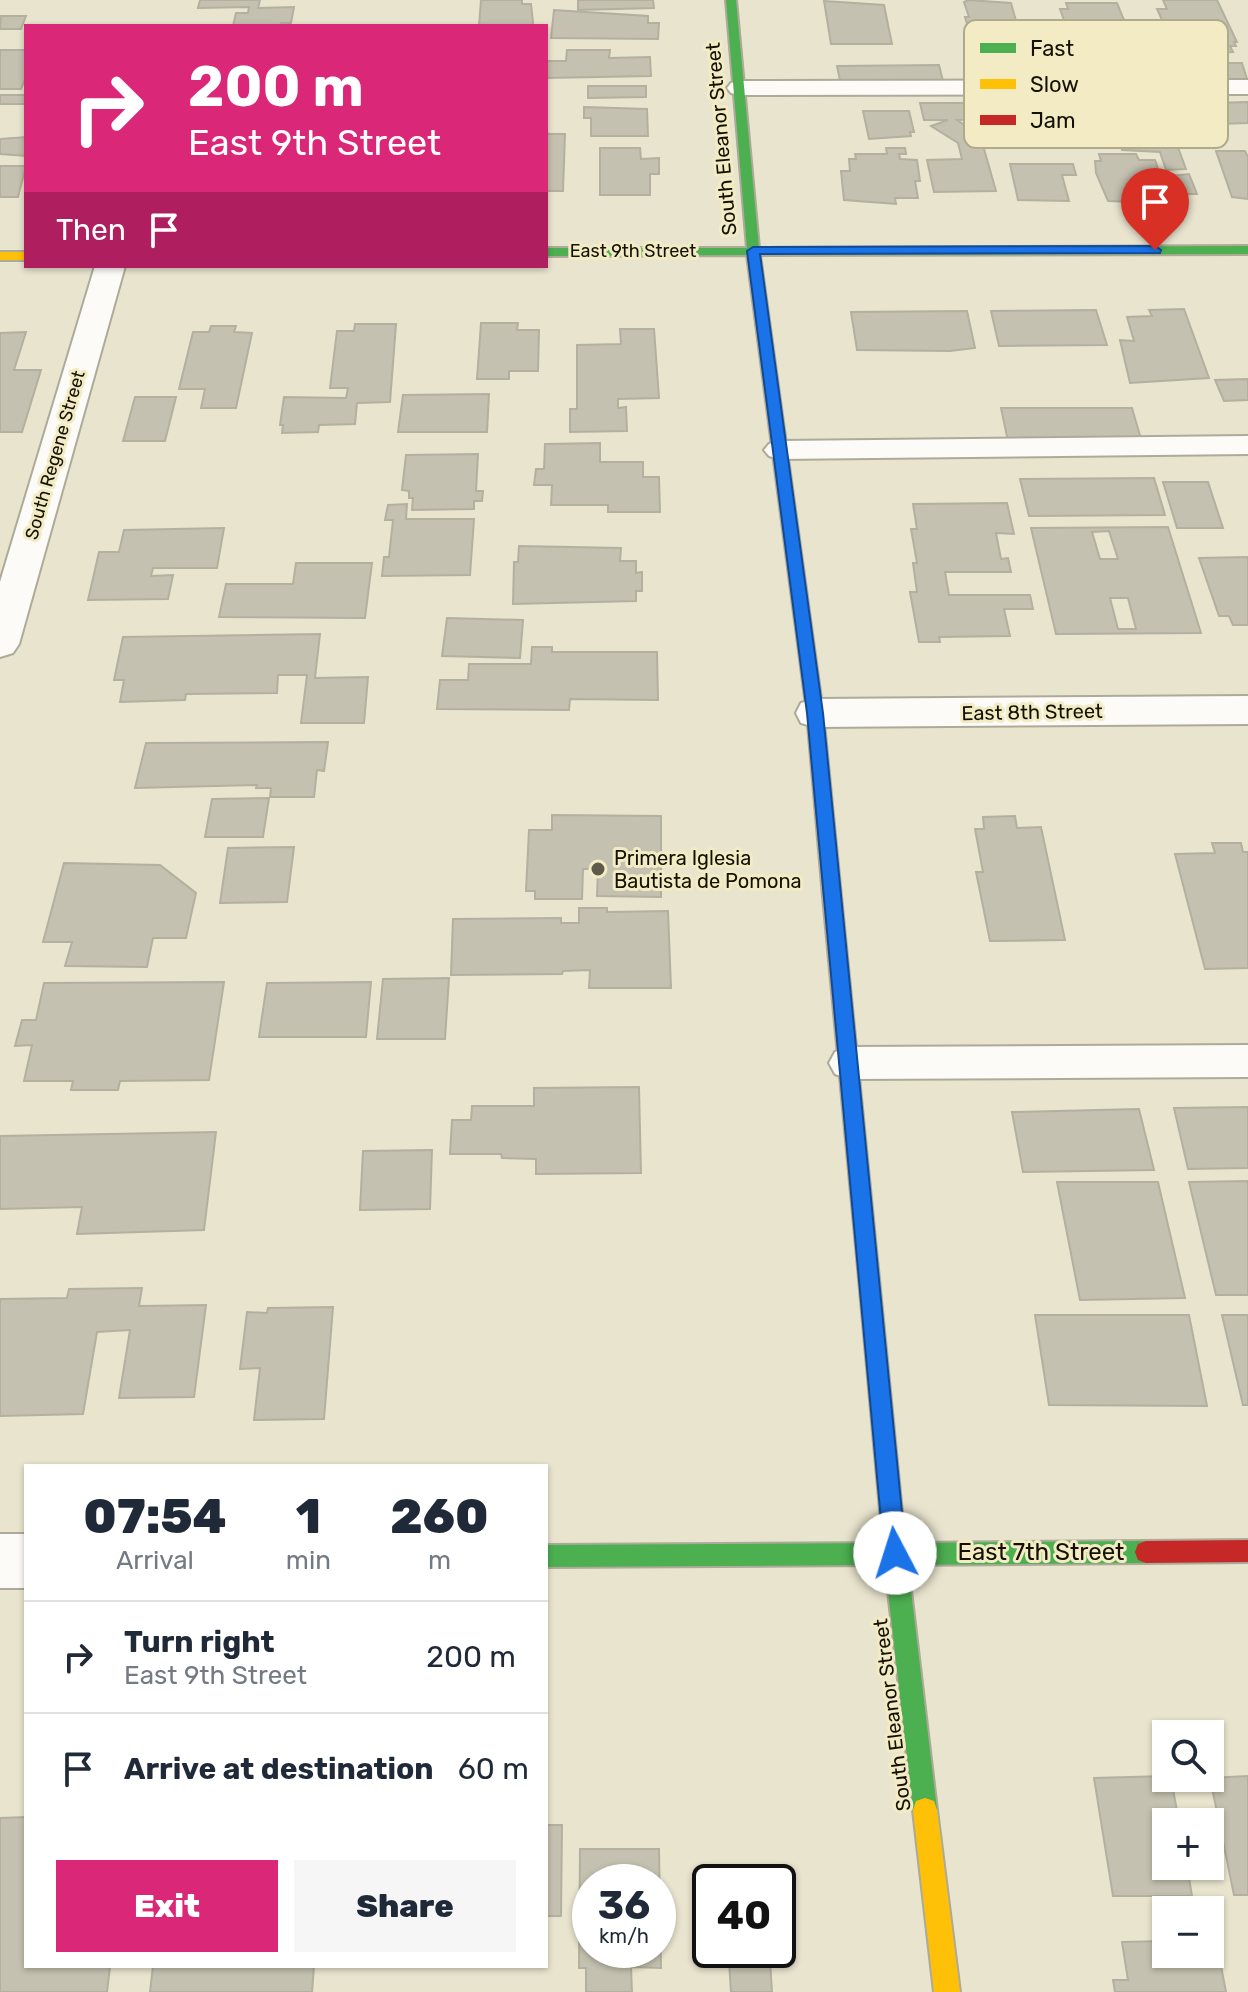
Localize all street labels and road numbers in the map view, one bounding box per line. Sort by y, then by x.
street label: South Eleanor Street [701,41,741,236]
street label: East 9th Street [570,240,696,262]
street label: South Regene Street [20,368,90,542]
street label: East 8th Street [961,699,1103,725]
street label: East 7th Street [958,1538,1124,1566]
street label: South Eleanor Street [868,1617,916,1813]

